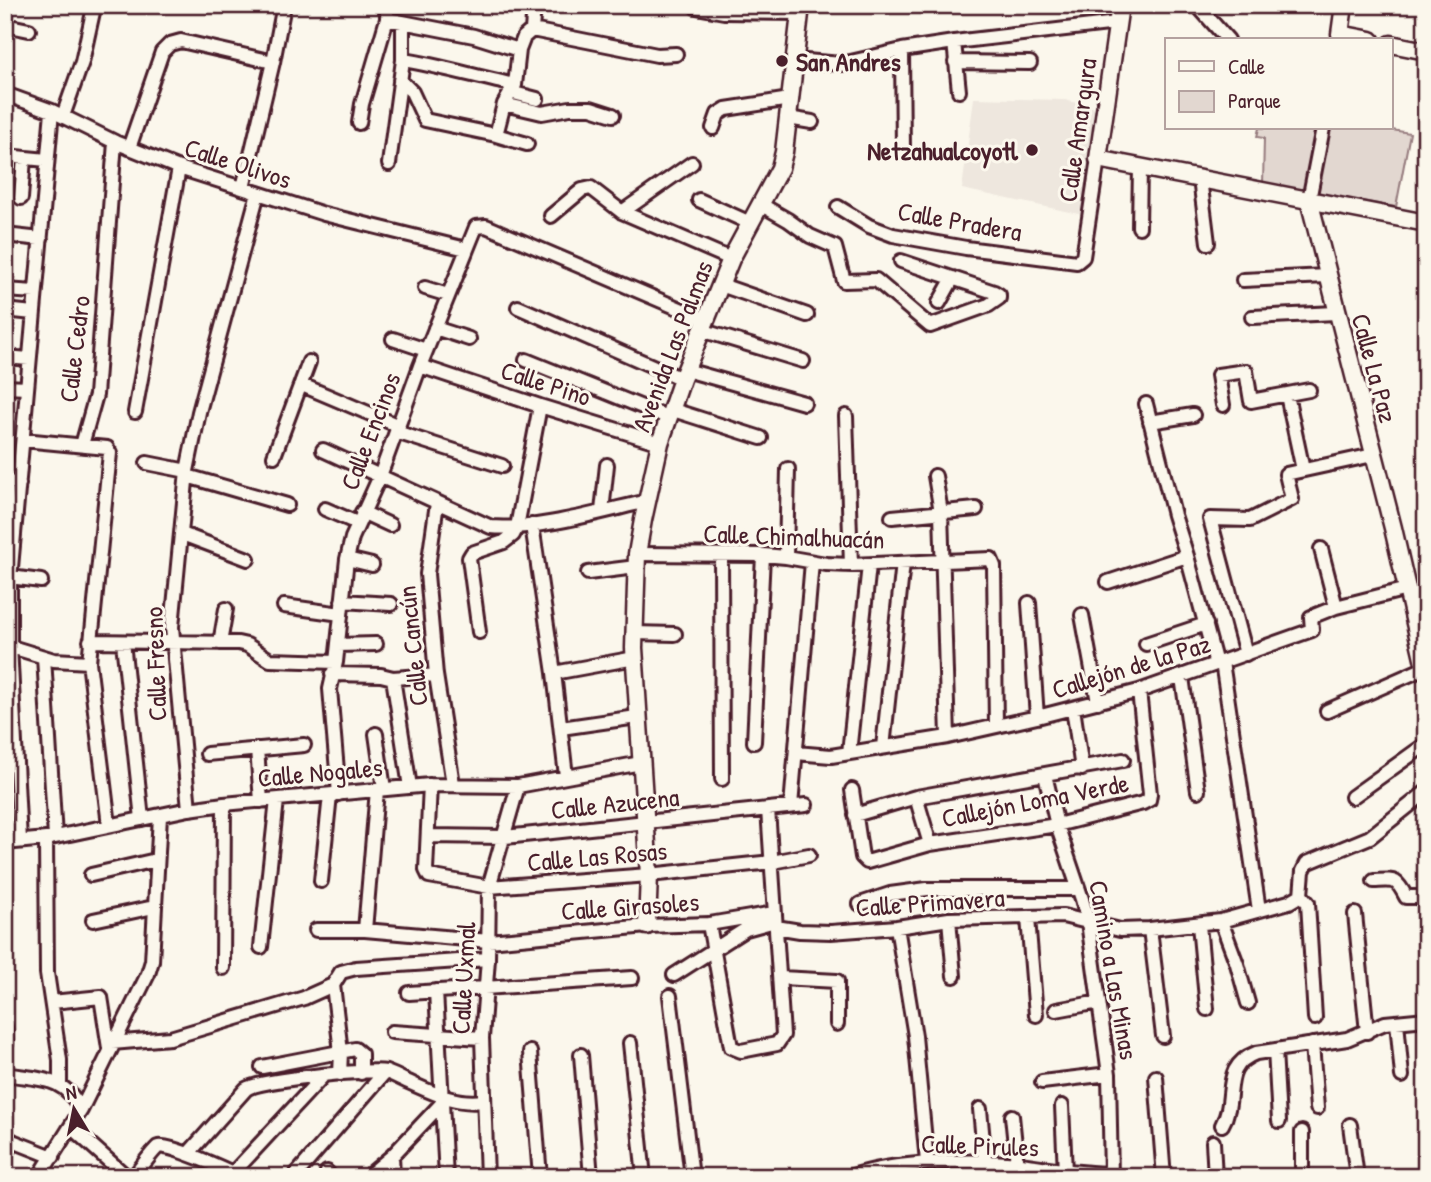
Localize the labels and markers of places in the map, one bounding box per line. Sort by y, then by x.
place label: San Andres [796,44,901,79]
marker: San Andres [774,53,790,69]
place label: Netzahualcoyotl [867,133,1019,169]
marker: Netzahualcoyotl [1024,142,1040,158]

